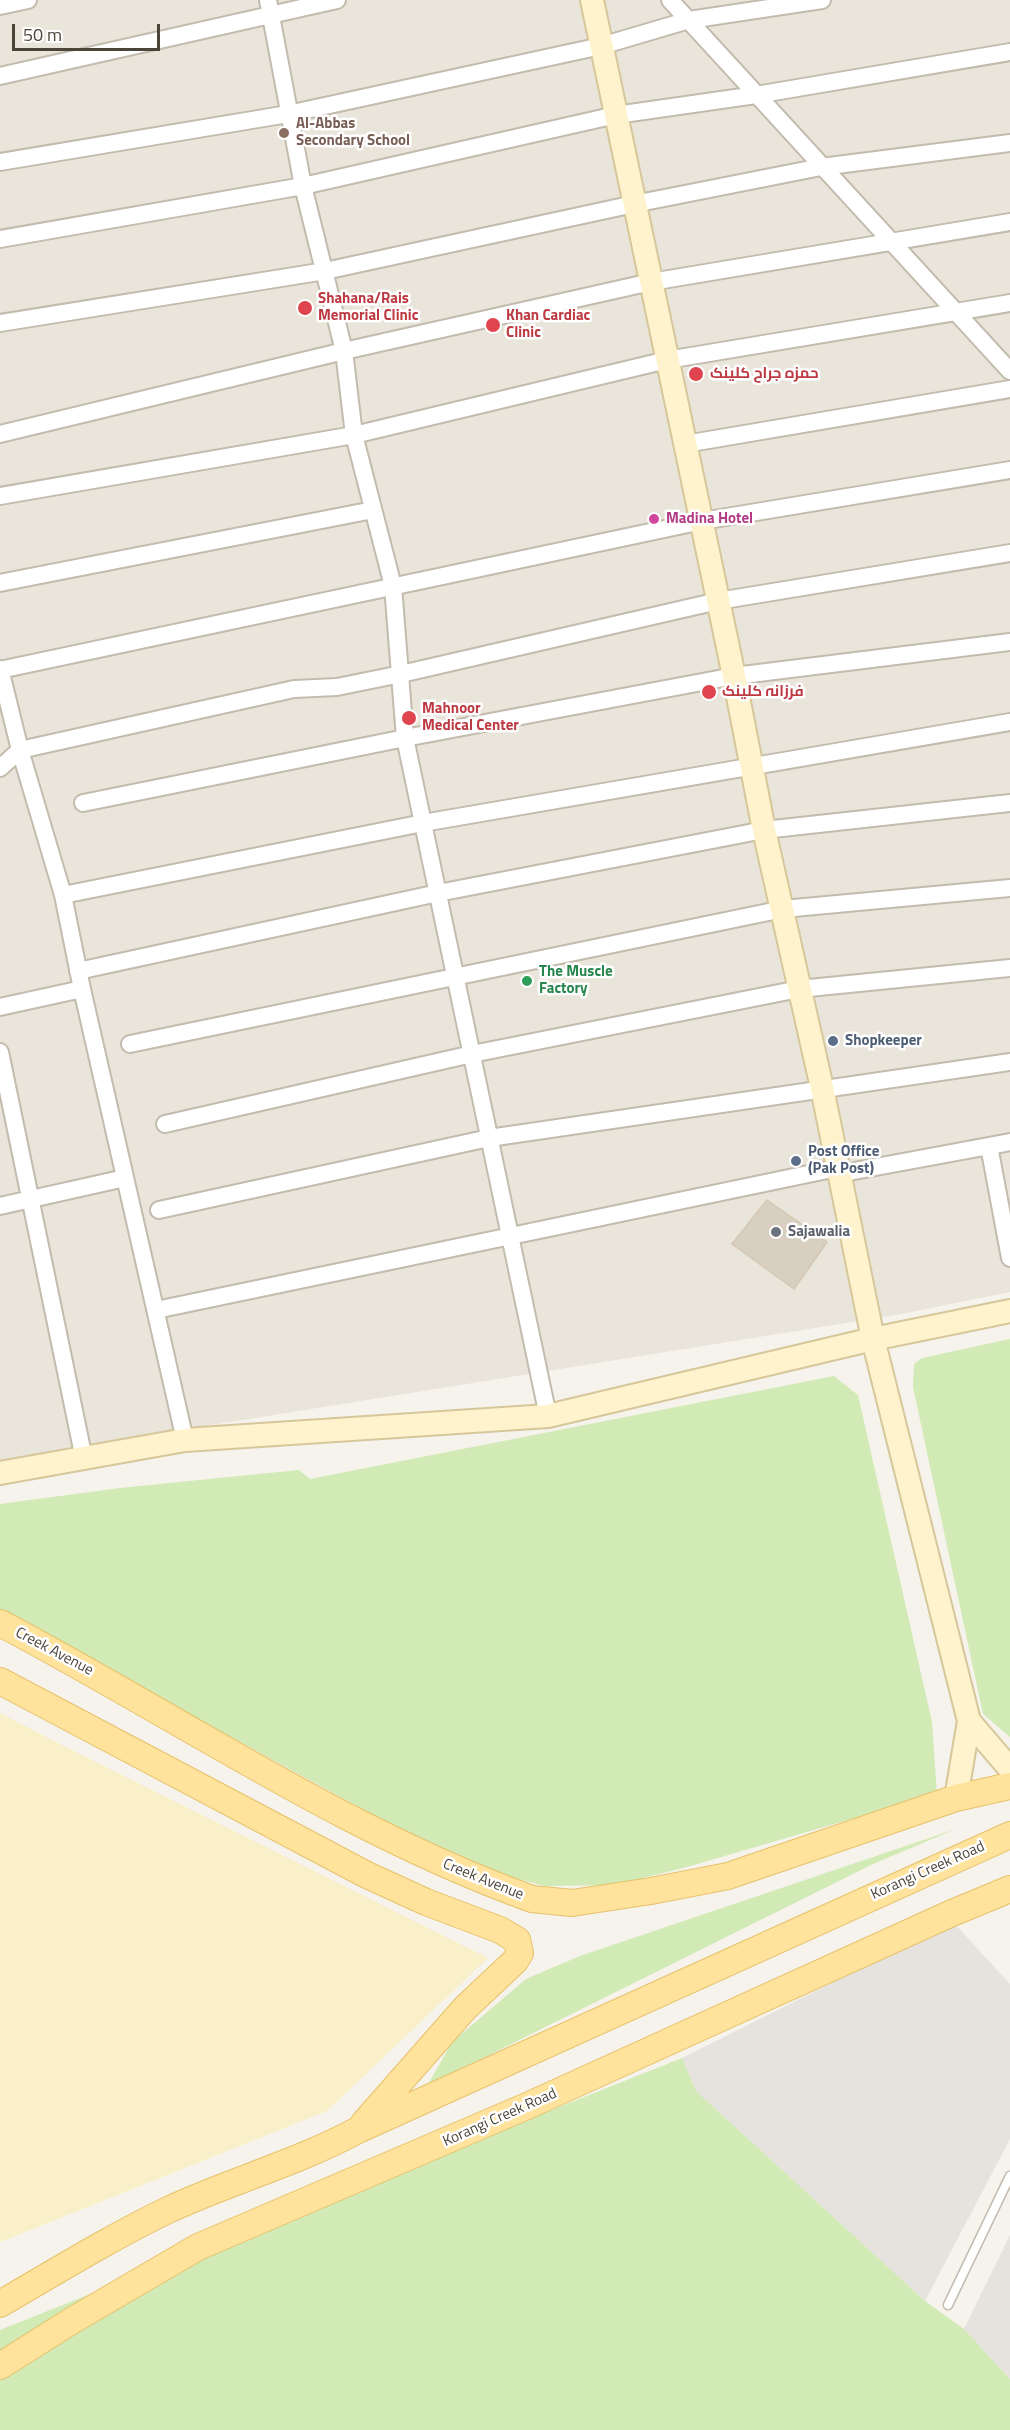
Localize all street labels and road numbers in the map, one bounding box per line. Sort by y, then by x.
street label: Creek Avenue [12,1624,96,1680]
street label: Korangi Creek Road [868,1838,988,1904]
street label: Creek Avenue [440,1856,526,1904]
street label: Korangi Creek Road [440,2085,560,2151]

